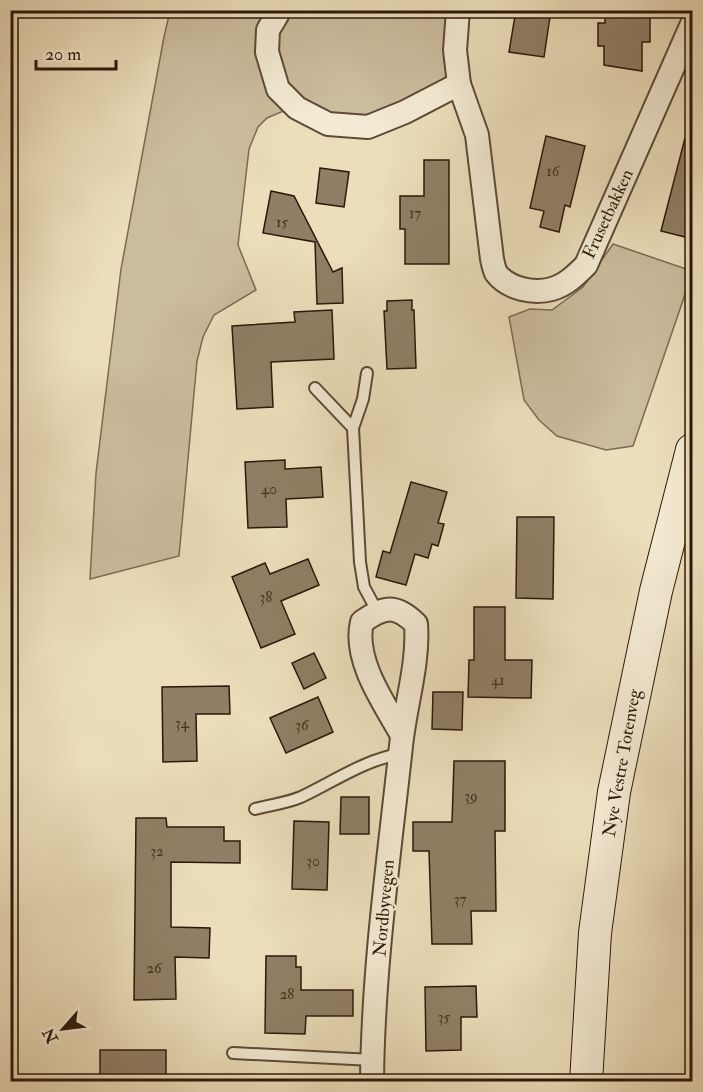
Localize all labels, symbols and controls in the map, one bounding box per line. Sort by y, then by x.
scale bar [36,33,116,71]
text: 20 m [45,43,81,66]
house number: 16 [547,162,561,181]
street label: Frusetbakken [577,165,639,263]
house number: 17 [409,204,421,223]
house number: 15 [276,213,288,232]
house number: 40 [261,480,277,499]
house number: 38 [260,588,272,607]
house number: 41 [491,671,505,690]
street label: Nye Vestre Totenveg [598,686,647,839]
house number: 34 [175,714,190,733]
house number: 36 [295,716,310,735]
house number: 39 [464,787,478,806]
house number: 32 [150,842,164,861]
house number: 30 [306,852,320,871]
street label: Nordbyvegen [368,859,400,957]
house number: 37 [454,890,466,909]
house number: 26 [146,959,163,978]
house number: 28 [280,985,294,1004]
north arrow [33,999,93,1059]
house number: 35 [438,1008,451,1027]
text: N [38,1024,63,1047]

